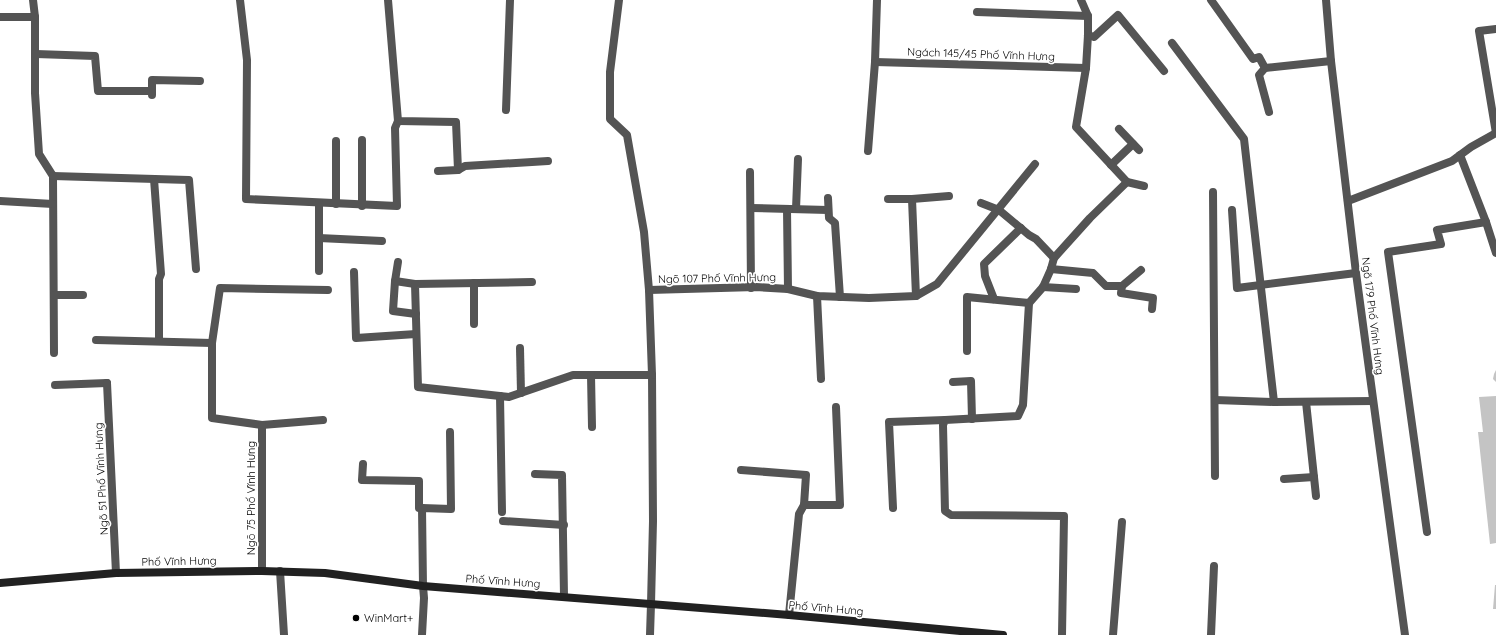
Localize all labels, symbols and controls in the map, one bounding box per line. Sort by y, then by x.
street label: Ngách 145/45 Phố Vĩnh Hưng [907,44,1055,64]
street label: Ngõ 179 Phố Vĩnh Hưng [1359,256,1387,376]
street label: Ngõ 107 Phố Vĩnh Hưng [658,270,776,286]
street label: Ngõ 51 Phố Vĩnh Hưng [91,422,111,536]
street label: Ngõ 75 Phố Vĩnh Hưng [244,441,258,555]
street label: Phố Vĩnh Hưng [141,553,217,569]
street label: Phố Vĩnh Hưng [465,571,541,591]
street label: Phố Vĩnh Hưng [788,598,864,618]
place label: WinMart+ [364,611,413,625]
marker: WinMart+ [351,613,361,623]

